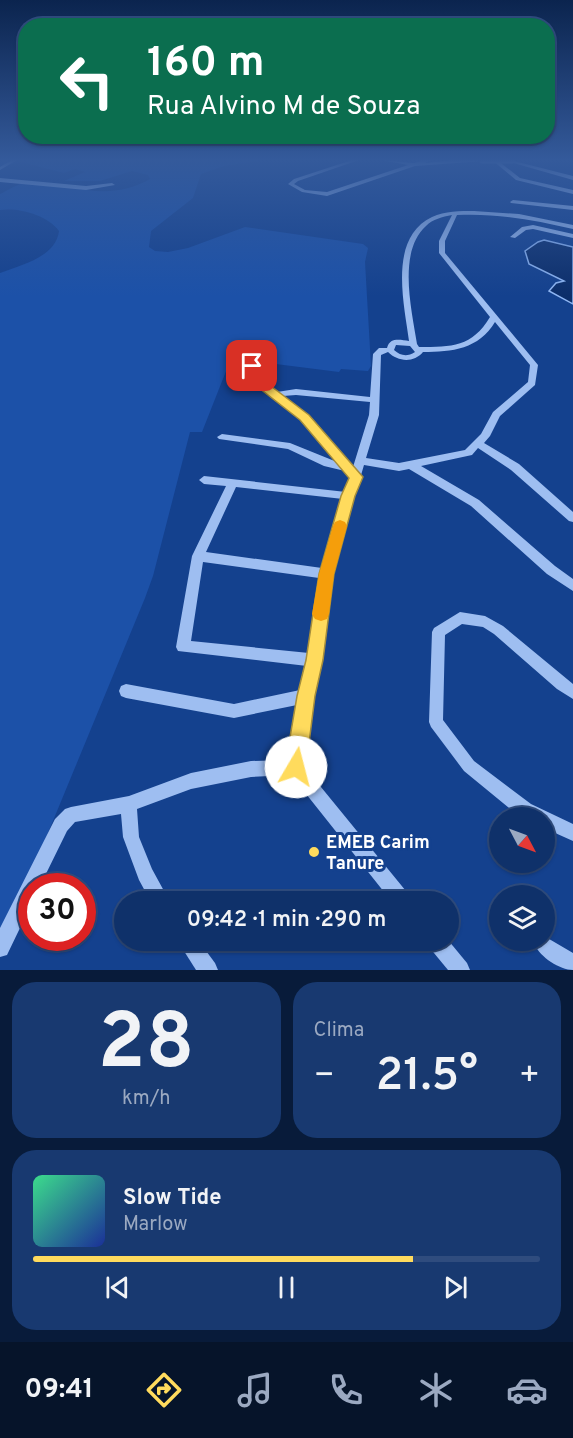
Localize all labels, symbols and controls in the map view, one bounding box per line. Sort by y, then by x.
text: 160 m [147,38,265,91]
icon: left [48,42,126,120]
text: Rua Alvino M de Souza [147,90,420,124]
pin [226,340,277,391]
icon: arrive [235,349,268,382]
position arrow [264,735,328,799]
north arrow [489,807,555,873]
map controls [489,807,555,951]
place label: EMEB Carim Tanure [326,832,430,876]
marker: EMEB Carim Tanure [307,845,321,859]
speed limit sign: 30 [18,873,96,951]
button: layers [489,885,555,951]
text: 09:42 · 1 min · 290 m [187,907,386,934]
text: 28 [98,997,195,1096]
text: Clima [314,1018,364,1044]
text: 21.5° [376,1049,478,1106]
text: − [314,1056,335,1098]
text: + [519,1056,540,1098]
text: km/h [122,1086,171,1112]
text: Slow Tide [123,1185,222,1212]
text: Marlow [123,1212,187,1238]
icon: previous [101,1271,134,1304]
icon: pause [270,1271,303,1304]
icon: next [439,1271,472,1304]
icon: directions [143,1369,185,1411]
icon: music [234,1369,276,1411]
icon: phone [325,1369,367,1411]
icon: climate [415,1369,457,1411]
icon: car [506,1369,548,1411]
text: 09:41 [24,1373,94,1407]

